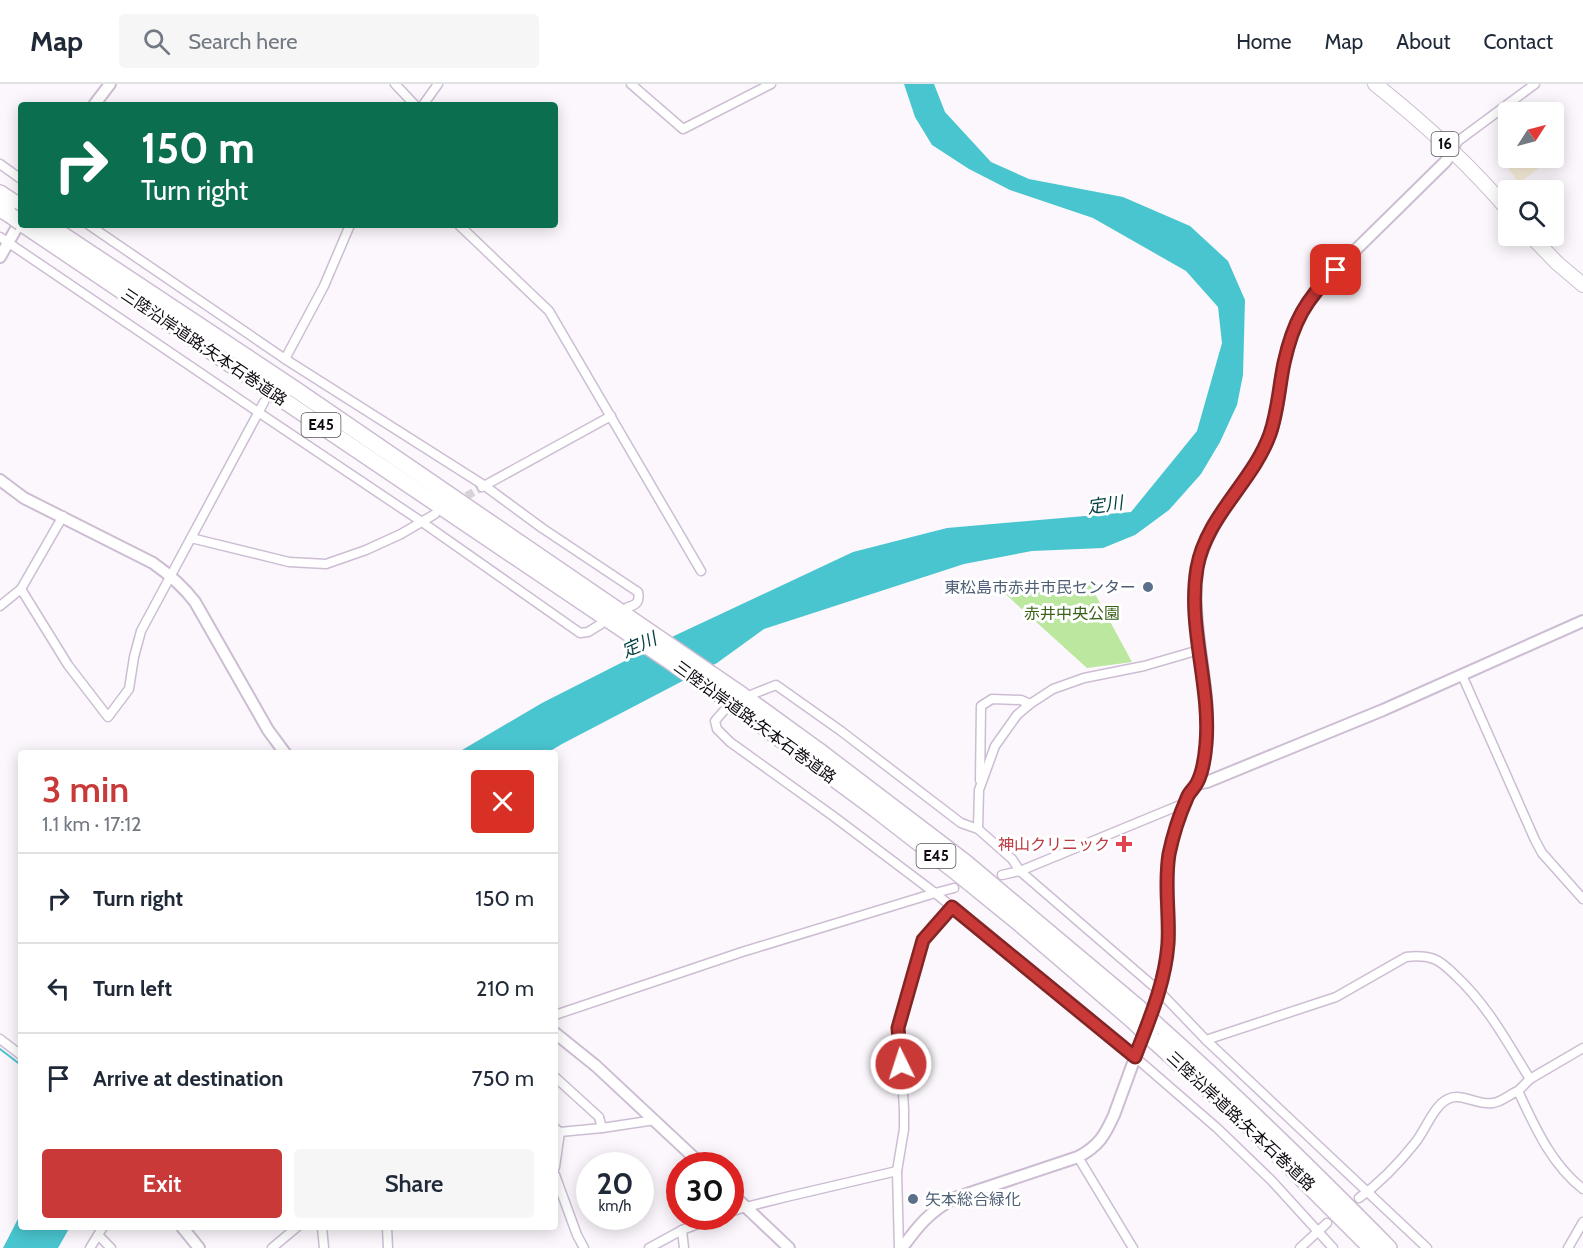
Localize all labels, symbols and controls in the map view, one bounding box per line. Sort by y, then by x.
search box [119,14,539,68]
text: Map [30,24,83,58]
icon: search [140,25,173,58]
text: Search here [188,28,297,55]
text: Home [1236,29,1292,54]
text: Map [1325,29,1363,54]
text: About [1396,29,1450,54]
text: Contact [1483,29,1553,54]
north arrow [1498,102,1564,168]
map controls [1498,102,1564,246]
text: 150 m [141,122,255,174]
icon: right [42,126,120,204]
road number: 16 [1432,132,1458,156]
text: Turn right [141,174,248,207]
button: search [1498,180,1564,246]
pin [1310,244,1361,295]
icon: arrive [1319,253,1352,286]
street label: 三陸沿岸道路;矢本石巻道路 [118,284,290,410]
road number: E45 [302,413,340,437]
water label: 定川 [1086,491,1126,518]
place label: 東松島市赤井市民センター [944,578,1136,597]
marker: 東松島市赤井市民センター [1141,580,1155,594]
park label: 赤井中央公園 [1024,604,1120,623]
water label: 定川 [618,627,662,662]
street label: 三陸沿岸道路;矢本石巻道路 [670,657,840,787]
text: 3 min [42,767,129,811]
button: close [471,770,534,833]
text: 1.1 km · 17:12 [42,812,141,836]
place label: 神山クリニック [998,835,1110,854]
marker: 神山クリニック [1115,835,1133,853]
road number: E45 [916,844,956,868]
icon: right [42,882,75,915]
text: Turn right [93,885,183,912]
text: 150 m [475,885,534,912]
icon: left [42,972,75,1005]
text: Turn left [93,975,172,1002]
text: 210 m [476,975,534,1002]
position arrow [869,1032,933,1096]
street label: 三陸沿岸道路;矢本石巻道路 [1163,1047,1319,1195]
icon: arrive [42,1062,75,1095]
text: Arrive at destination [93,1065,283,1092]
text: 750 m [471,1065,534,1092]
button: Exit [42,1149,282,1218]
button: Share [294,1149,534,1218]
speed limit sign: 30 [666,1152,744,1230]
text: 20 [596,1165,634,1202]
place label: 矢本総合緑化 [925,1190,1021,1209]
marker: 矢本総合緑化 [906,1192,920,1206]
text: km/h [599,1197,631,1215]

